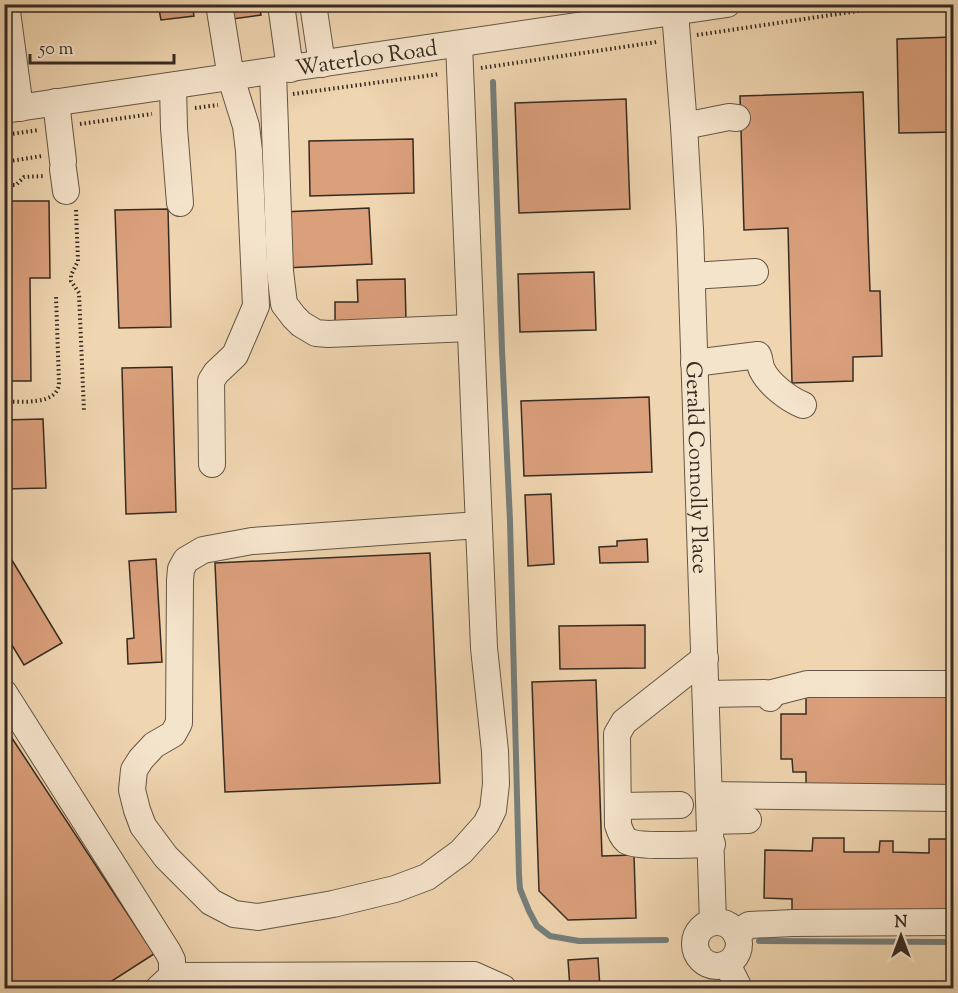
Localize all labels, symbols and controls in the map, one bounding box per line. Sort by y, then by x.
scale bar [30,27,174,65]
street label: Waterloo Road [293,34,440,86]
text: 50 m [38,37,74,63]
street label: Gerald Connolly Place [675,360,714,574]
north arrow [871,906,931,966]
text: N [895,912,908,935]

